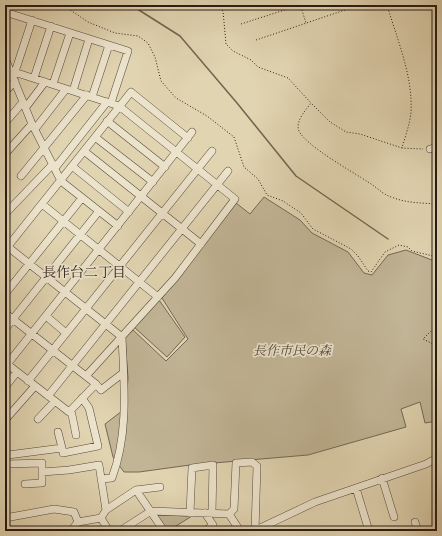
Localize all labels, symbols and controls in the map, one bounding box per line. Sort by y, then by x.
district label: 長作台二丁目 [42,263,126,282]
park label: 長作市民の森 [253,342,333,360]

